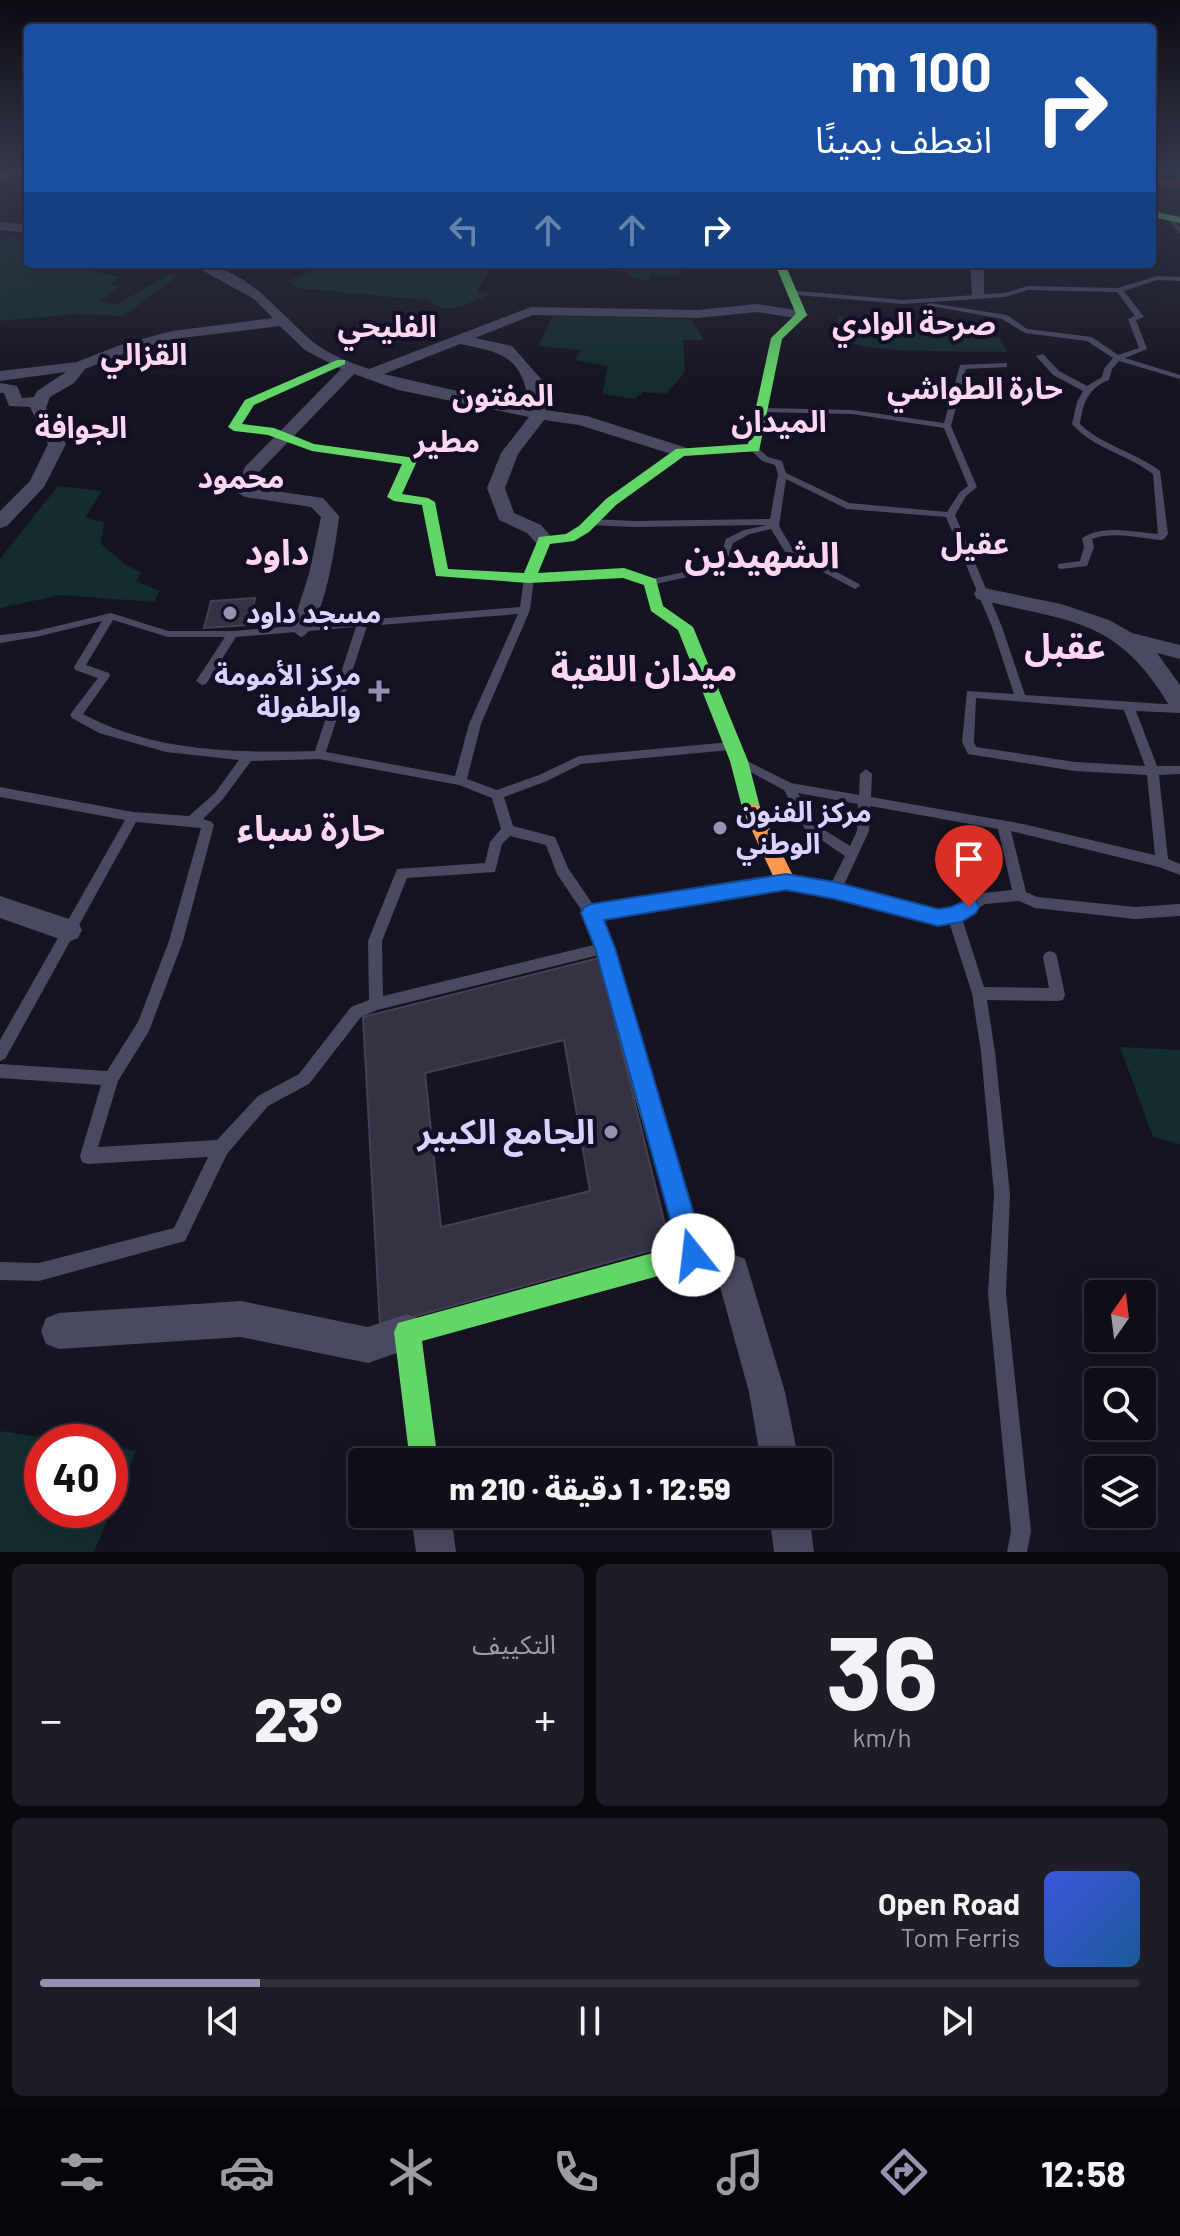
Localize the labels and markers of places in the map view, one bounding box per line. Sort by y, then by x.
place label: مسجد داود [246,595,381,630]
marker: مسجد داود [221,604,239,622]
place label: مركز الأمومة والطفولة [214,657,361,723]
marker: مركز الأمومة والطفولة [368,680,390,702]
place label: مركز الفنون الوطني [736,794,872,866]
marker: مركز الفنون الوطني [711,819,729,837]
pin [935,825,1003,907]
place label: الجامع الكبير [416,1110,595,1157]
marker: الجامع الكبير [602,1123,620,1141]

